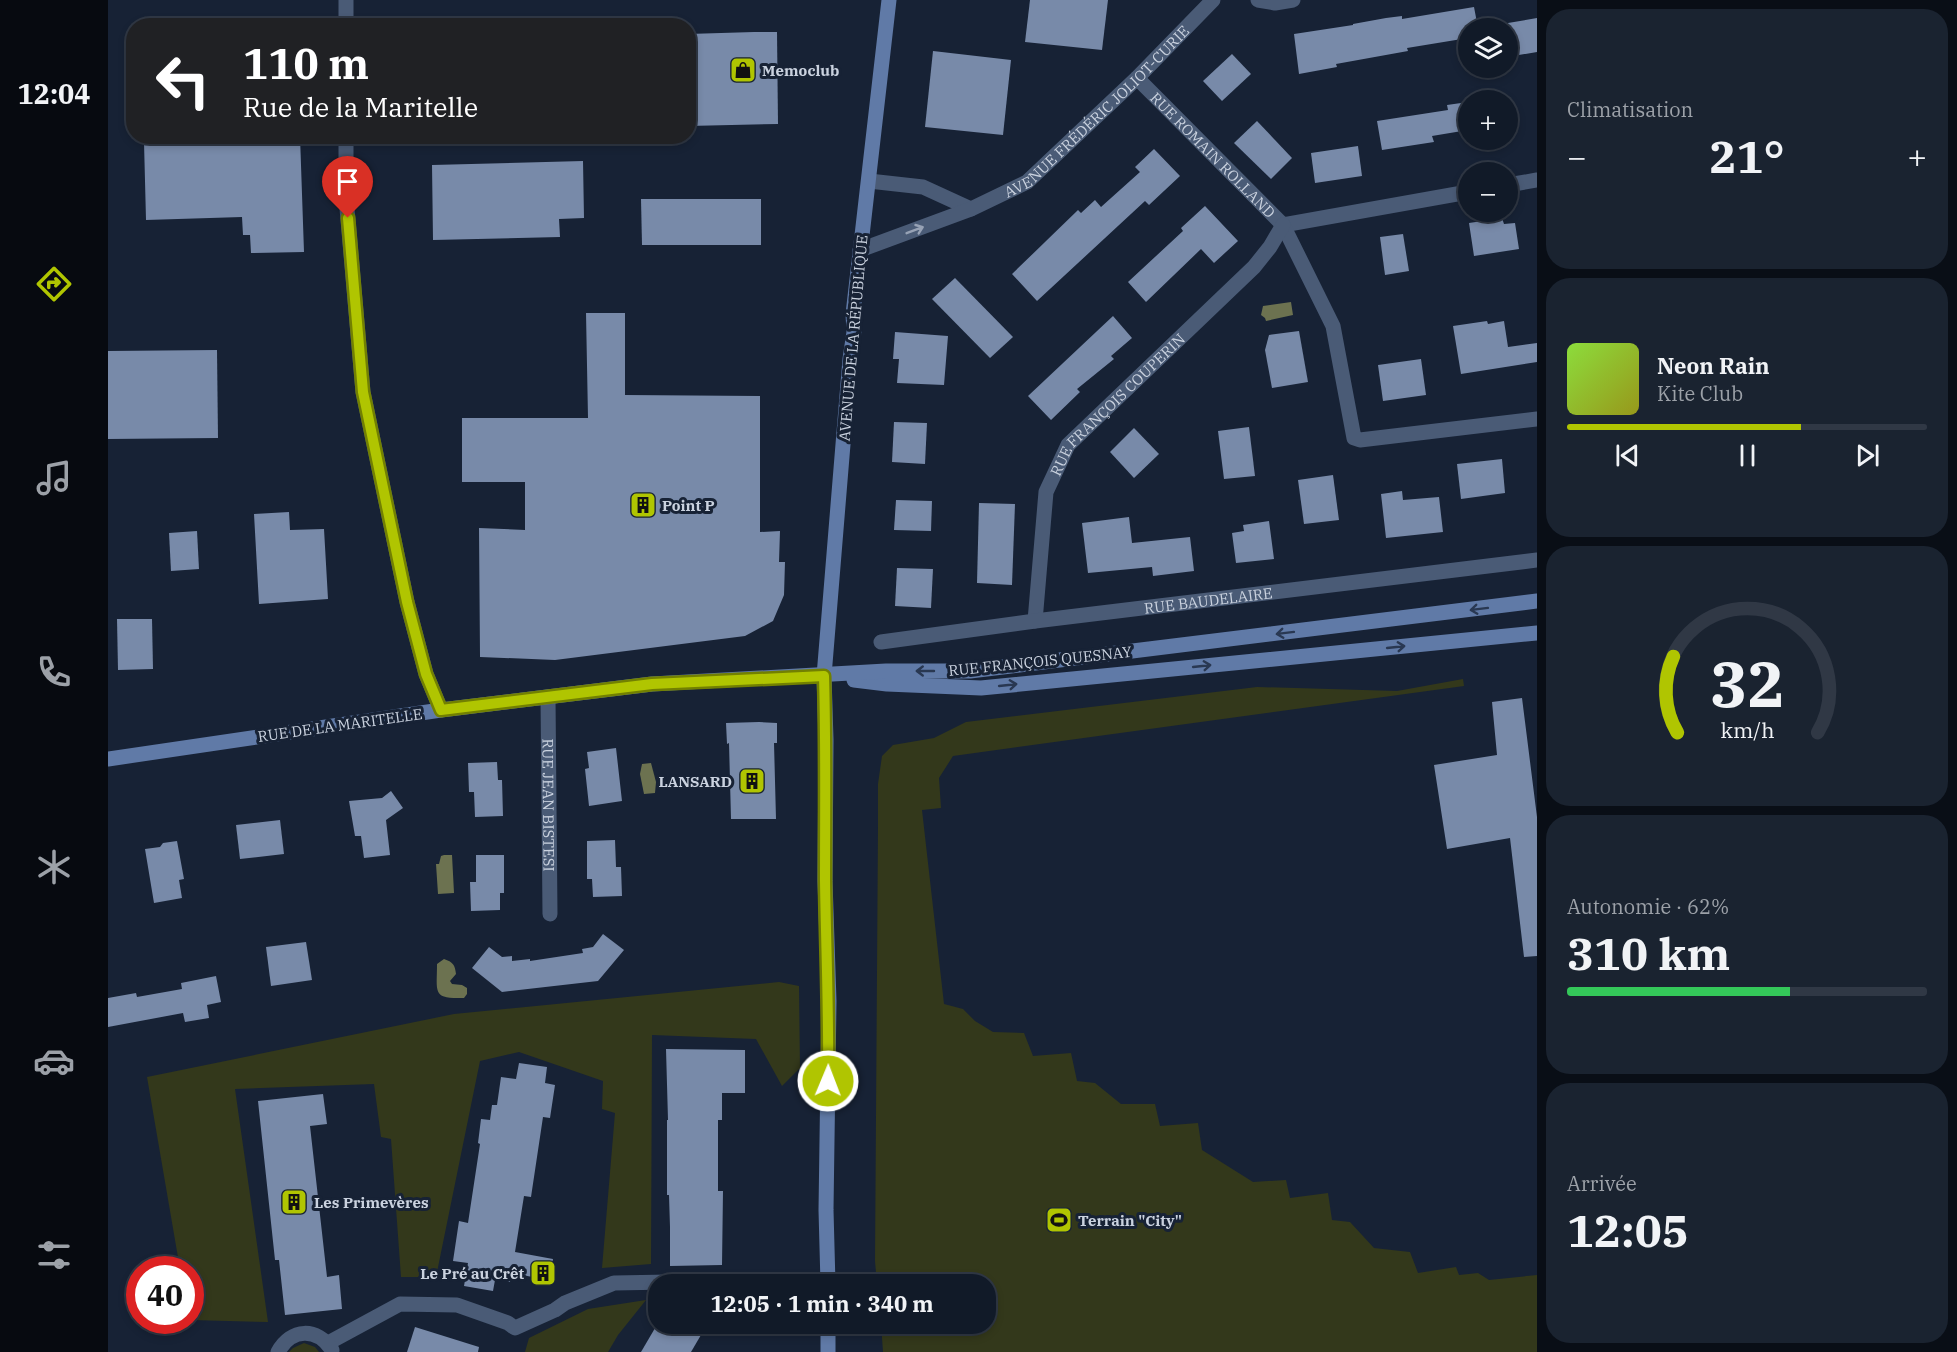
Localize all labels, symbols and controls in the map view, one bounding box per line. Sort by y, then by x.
map controls [1458,18,1518,222]
button: layers [1458,18,1518,78]
street label: AVENUE FRÉDÉRIC JOLIOT-CURIE [1001,21,1193,201]
text: 110 m [243,36,369,91]
icon: left [144,42,222,120]
shop icon: Memoclub [728,55,758,85]
place label: Memoclub [762,61,839,80]
text: 12:04 [18,76,90,111]
street label: RUE ROMAIN ROLLAND [1147,88,1280,222]
text: Rue de la Maritelle [243,89,478,124]
button: + [1458,90,1518,150]
text: Climatisation [1567,96,1693,123]
text: 21° [1709,127,1785,185]
text: − [1567,135,1587,178]
text: + [1907,135,1927,178]
pin [322,156,373,218]
button: − [1458,162,1518,222]
icon: arrive [331,165,364,198]
one-way arrow [906,223,924,234]
street label: AVENUE DE LA RÉPUBLIQUE [835,234,871,442]
icon: directions [33,263,75,305]
street label: RUE FRANÇOIS COUPERIN [1046,329,1189,479]
text: Neon Rain [1657,351,1770,380]
text: Kite Club [1657,380,1743,407]
icon: previous [1611,439,1644,472]
icon: pause [1731,439,1764,472]
icon: next [1851,439,1884,472]
icon: music [33,457,75,499]
building icon: Point P [628,490,658,520]
place label: Point P [662,496,715,515]
street label: RUE BAUDELAIRE [1143,583,1274,617]
one-way arrow [1470,603,1489,614]
one-way arrow [1276,628,1296,639]
one-way arrow [1386,641,1406,652]
street label: RUE FRANÇOIS QUESNAY [947,642,1133,680]
text: 32 [1710,643,1784,724]
icon: phone [33,651,75,693]
one-way arrow [1192,660,1212,671]
one-way arrow [915,665,935,677]
one-way arrow [998,679,1018,690]
street label: RUE DE LA MARITELLE [256,704,424,746]
text: km/h [1720,716,1774,744]
street label: RUE JEAN BISTESI [539,738,559,872]
building icon: LANSARD [737,766,767,796]
place label: LANSARD [658,772,732,791]
icon: climate [33,846,75,888]
text: Autonomie · 62% [1567,893,1729,920]
text: 310 km [1567,924,1730,982]
icon: car [33,1040,75,1082]
position arrow [796,1049,860,1113]
text: Arrivée [1567,1170,1637,1197]
building icon: Les Primevères [279,1187,309,1217]
place label: Les Primevères [314,1193,429,1212]
text: 12:05 [1567,1201,1689,1259]
sports icon: Terrain "City" [1044,1205,1074,1235]
place label: Terrain "City" [1078,1211,1182,1230]
icon: filters [33,1234,75,1276]
speed limit sign: 40 [126,1256,204,1334]
building icon: Le Pré au Crêt [528,1258,558,1288]
place label: Le Pré au Crêt [420,1264,524,1283]
text: 12:05 · 1 min · 340 m [710,1289,934,1318]

